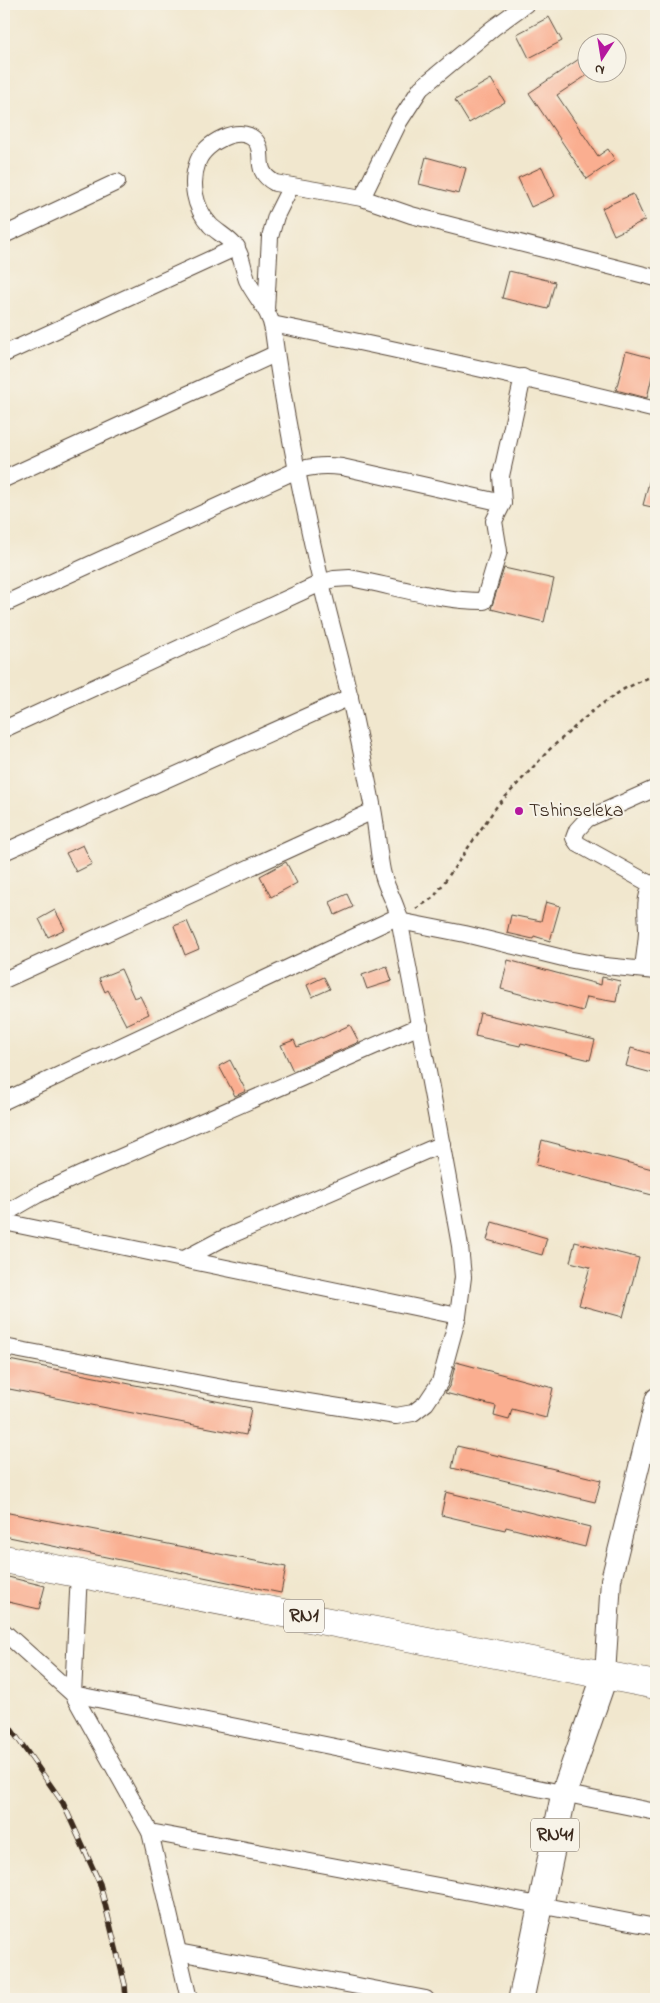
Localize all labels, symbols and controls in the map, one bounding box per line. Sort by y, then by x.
north arrow [578,32,628,82]
text: N [593,58,606,81]
place label: Tshinseleka [529,797,624,826]
marker: Tshinseleka [513,805,525,817]
road number: RN1 [284,1600,324,1632]
road number: RN41 [531,1818,579,1852]

